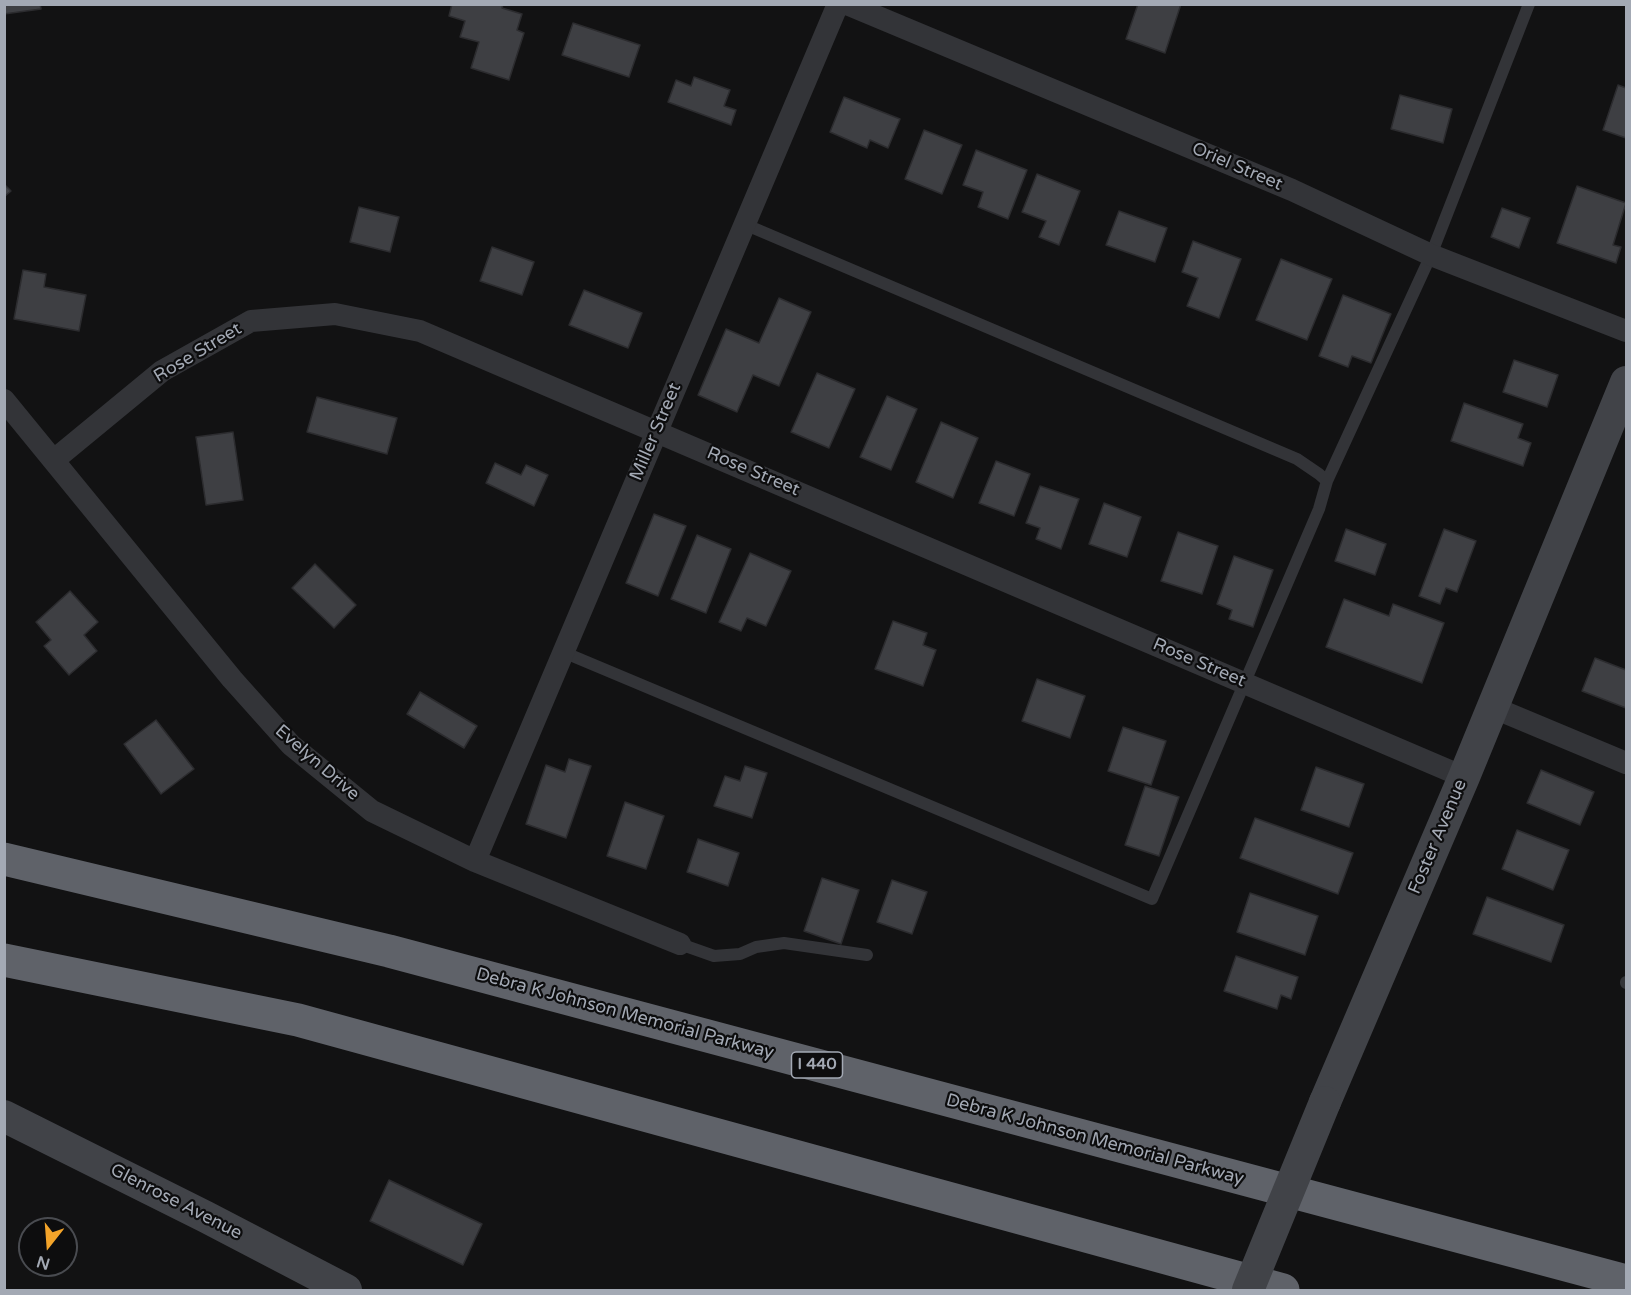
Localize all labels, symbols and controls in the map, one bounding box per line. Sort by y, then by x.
street label: Oriel Street [1188,138,1286,196]
street label: Rose Street [150,318,246,388]
street label: Miller Street [626,380,686,484]
street label: Rose Street [703,443,803,501]
street label: Rose Street [1149,634,1249,692]
street label: Evelyn Drive [270,720,364,806]
street label: Foster Avenue [1404,776,1472,898]
street label: Debra K Johnson Memorial Parkway [474,964,776,1064]
road number: I 440 [792,1052,842,1078]
street label: Debra K Johnson Memorial Parkway [944,1090,1246,1190]
street label: Glenrose Avenue [107,1160,245,1244]
north arrow [18,1217,78,1277]
text: N [34,1251,52,1274]

